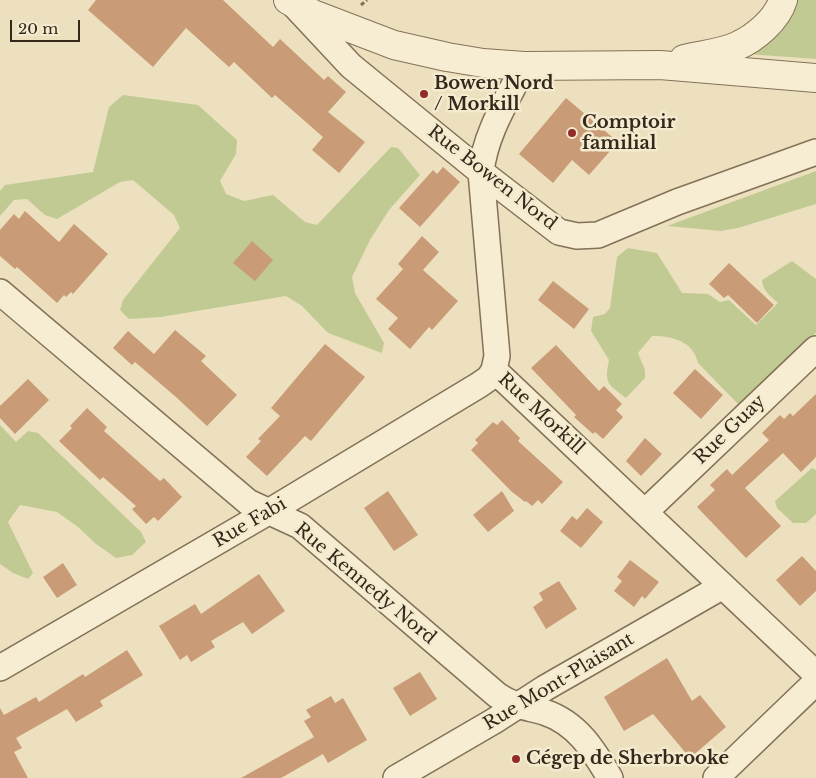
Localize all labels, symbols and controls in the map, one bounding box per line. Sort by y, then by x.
scale bar [12,10,82,42]
text: 20 m [18,19,58,38]
place label: Bowen Nord / Morkill [434,73,554,116]
marker: Bowen Nord / Morkill [418,88,430,100]
place label: Comptoir familial [582,112,675,154]
street label: Rue Bowen Nord [423,121,561,235]
marker: Comptoir familial [566,127,578,139]
street label: Rue Morkill [493,369,589,459]
street label: Rue Guay [690,391,770,469]
street label: Rue Fabi [210,493,290,553]
street label: Rue Kennedy Nord [290,519,440,649]
street label: Rue Mont-Plaisant [480,629,638,735]
place label: Cégep de Sherbrooke [526,748,729,770]
marker: Cégep de Sherbrooke [510,753,522,765]

